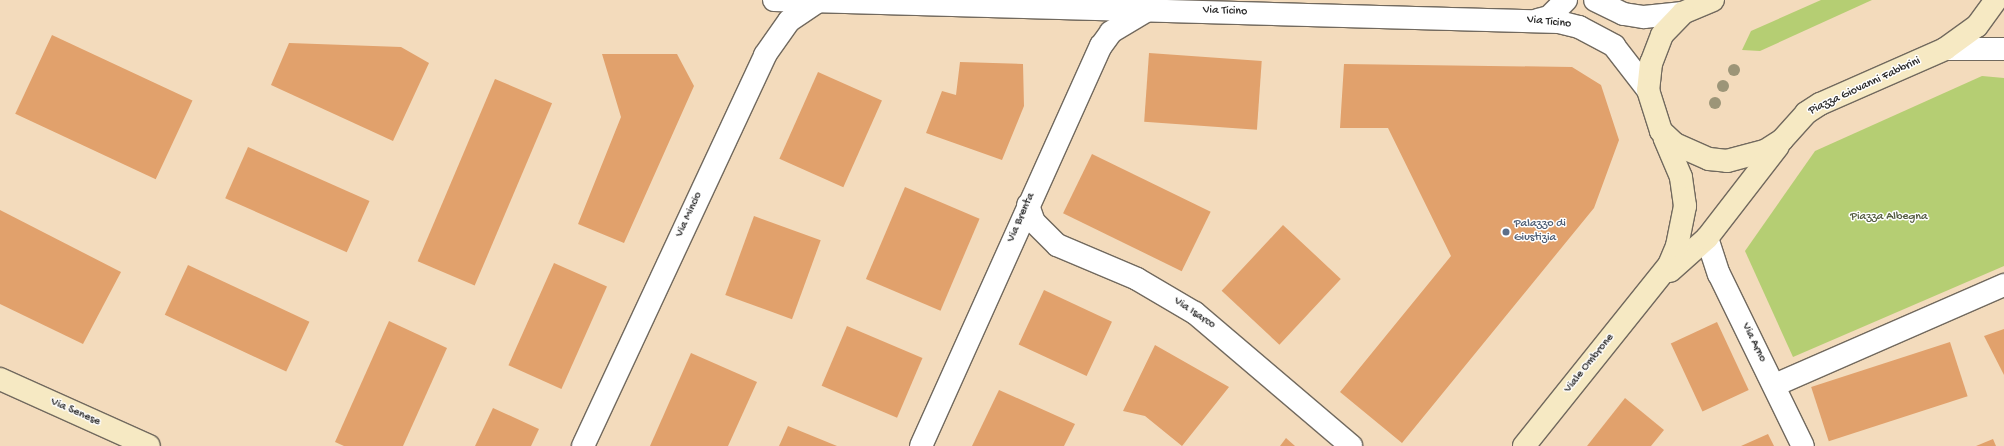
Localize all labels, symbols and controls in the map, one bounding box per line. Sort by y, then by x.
street label: Via Ticino [1202,4,1248,20]
street label: Via Ticino [1526,14,1572,32]
street label: Piazza Giovanni Fabbrini [1807,55,1923,119]
street label: Via Mincio [673,190,707,240]
street label: Via Brenta [1005,191,1039,245]
park label: Piazza Albegna [1850,211,1928,225]
place label: Palazzo di Giustizia [1514,218,1566,246]
marker: Palazzo di Giustizia [1501,227,1511,237]
street label: Via Isarco [1170,295,1218,333]
street label: Via Arno [1737,321,1769,365]
street label: Viale Ombrone [1562,331,1618,397]
street label: Via Senese [48,396,102,430]

